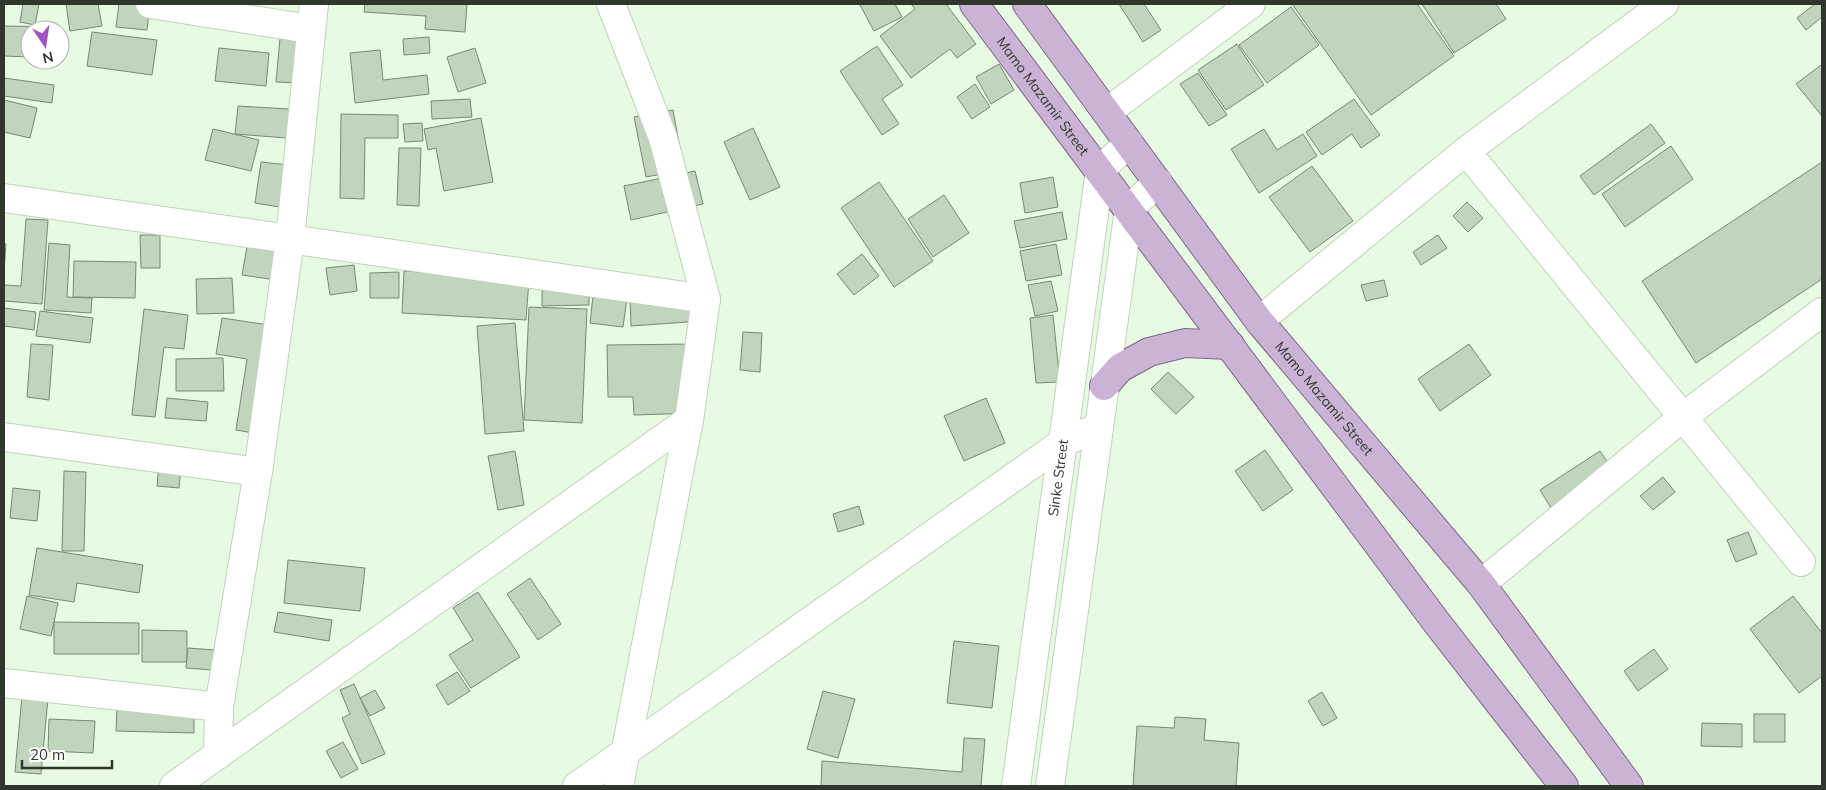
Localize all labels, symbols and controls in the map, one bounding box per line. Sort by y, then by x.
north arrow [20,20,70,70]
street label: Mamo Mazamir Street [993,33,1093,159]
text: N [41,48,55,68]
street label: Mamo Mazamir Street [1271,338,1377,459]
street label: Sinke Street [1044,438,1072,517]
scale bar [22,738,112,770]
text: 20 m [30,745,65,764]

